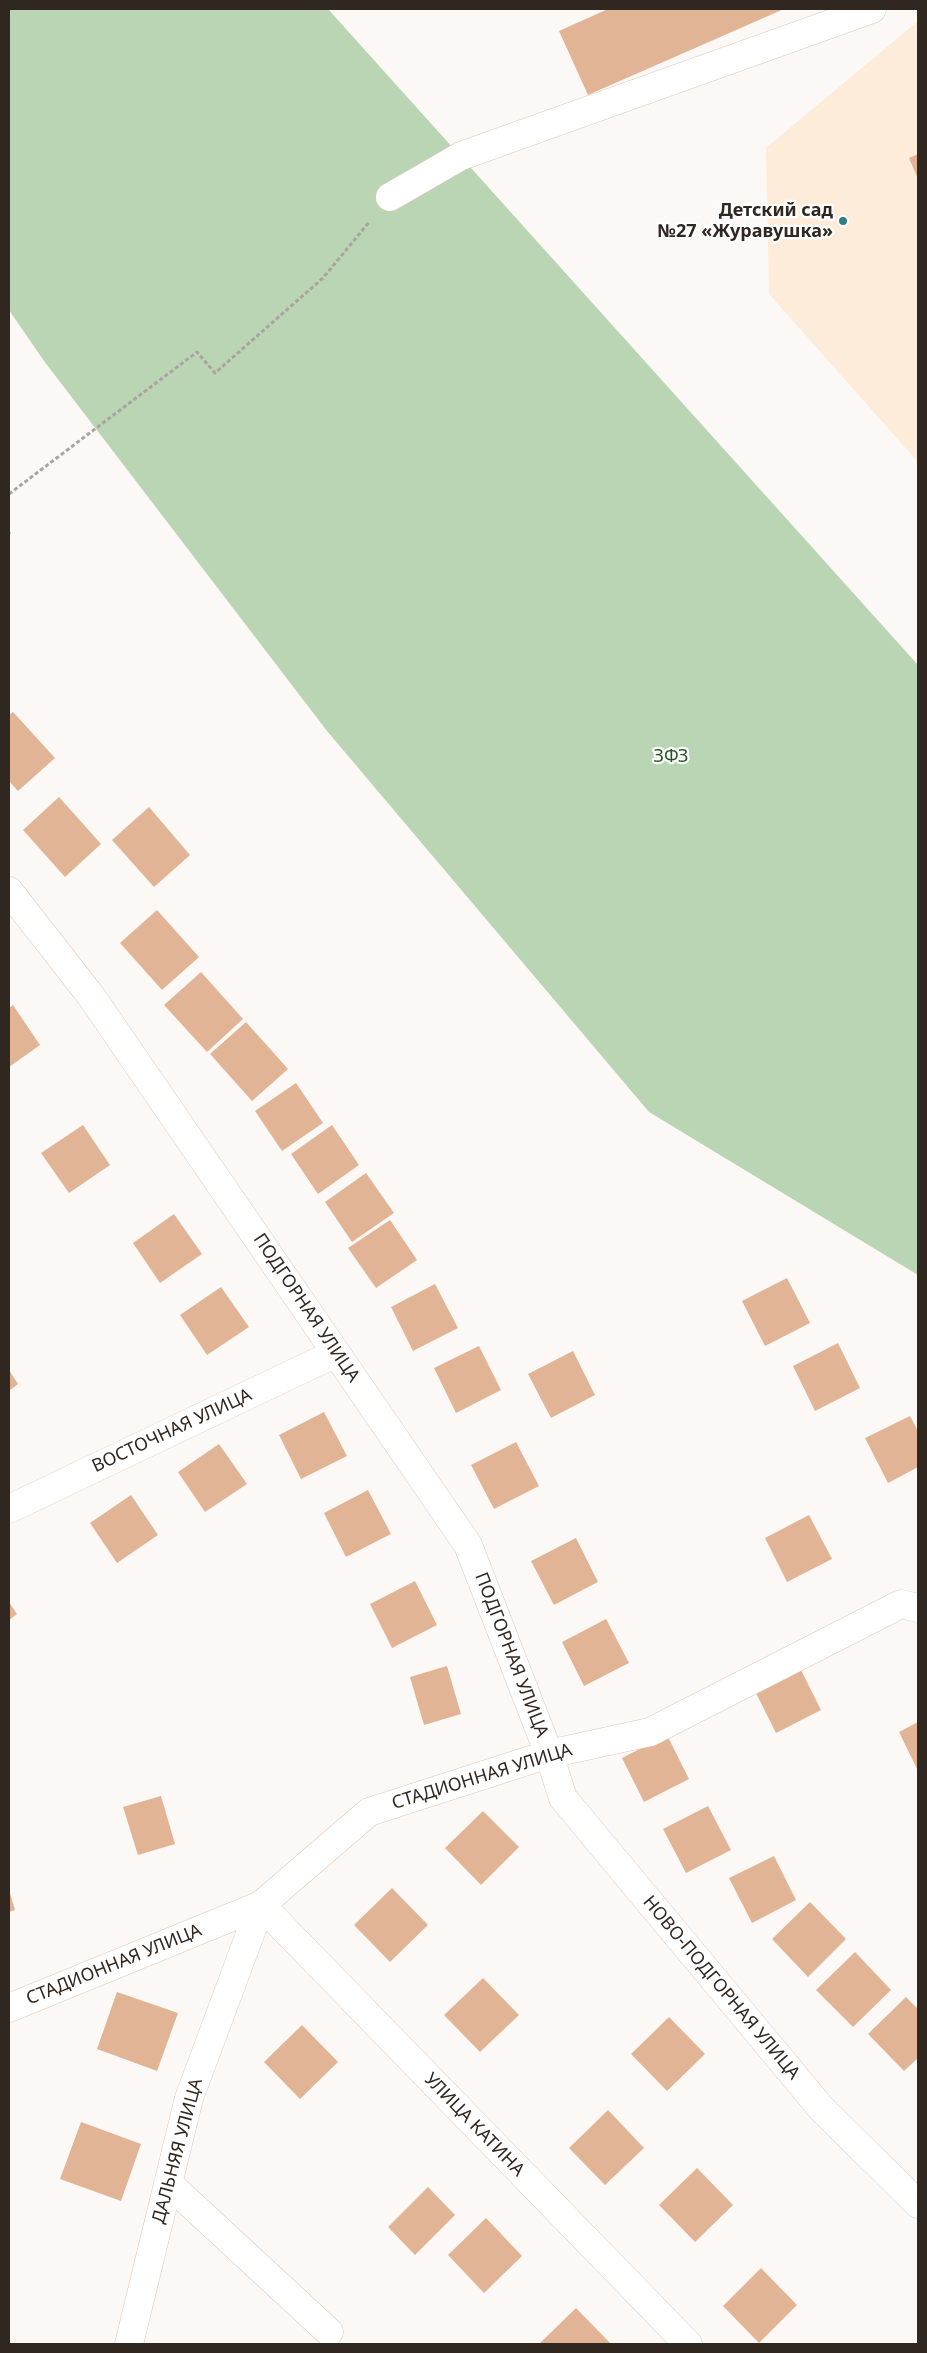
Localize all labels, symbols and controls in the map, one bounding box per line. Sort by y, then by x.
place label: Детский сад №27 «Журавушка» [657,200,833,242]
marker: Детский сад №27 «Журавушка» [837,215,849,227]
park label: ЗФЗ [654,746,688,768]
street label: ПОДГОРНАЯ УЛИЦА [248,1230,364,1386]
street label: ВОСТОЧНАЯ УЛИЦА [89,1384,255,1478]
street label: ПОДГОРНАЯ УЛИЦА [470,1570,552,1740]
street label: СТАДИОННАЯ УЛИЦА [389,1739,575,1815]
street label: НОВО-ПОДГОРНАЯ УЛИЦА [638,1892,804,2084]
street label: СТАДИОННАЯ УЛИЦА [23,1920,205,2010]
street label: УЛИЦА КАТИНА [419,2069,529,2181]
street label: ДАЛЬНЯЯ УЛИЦА [148,2076,208,2226]

